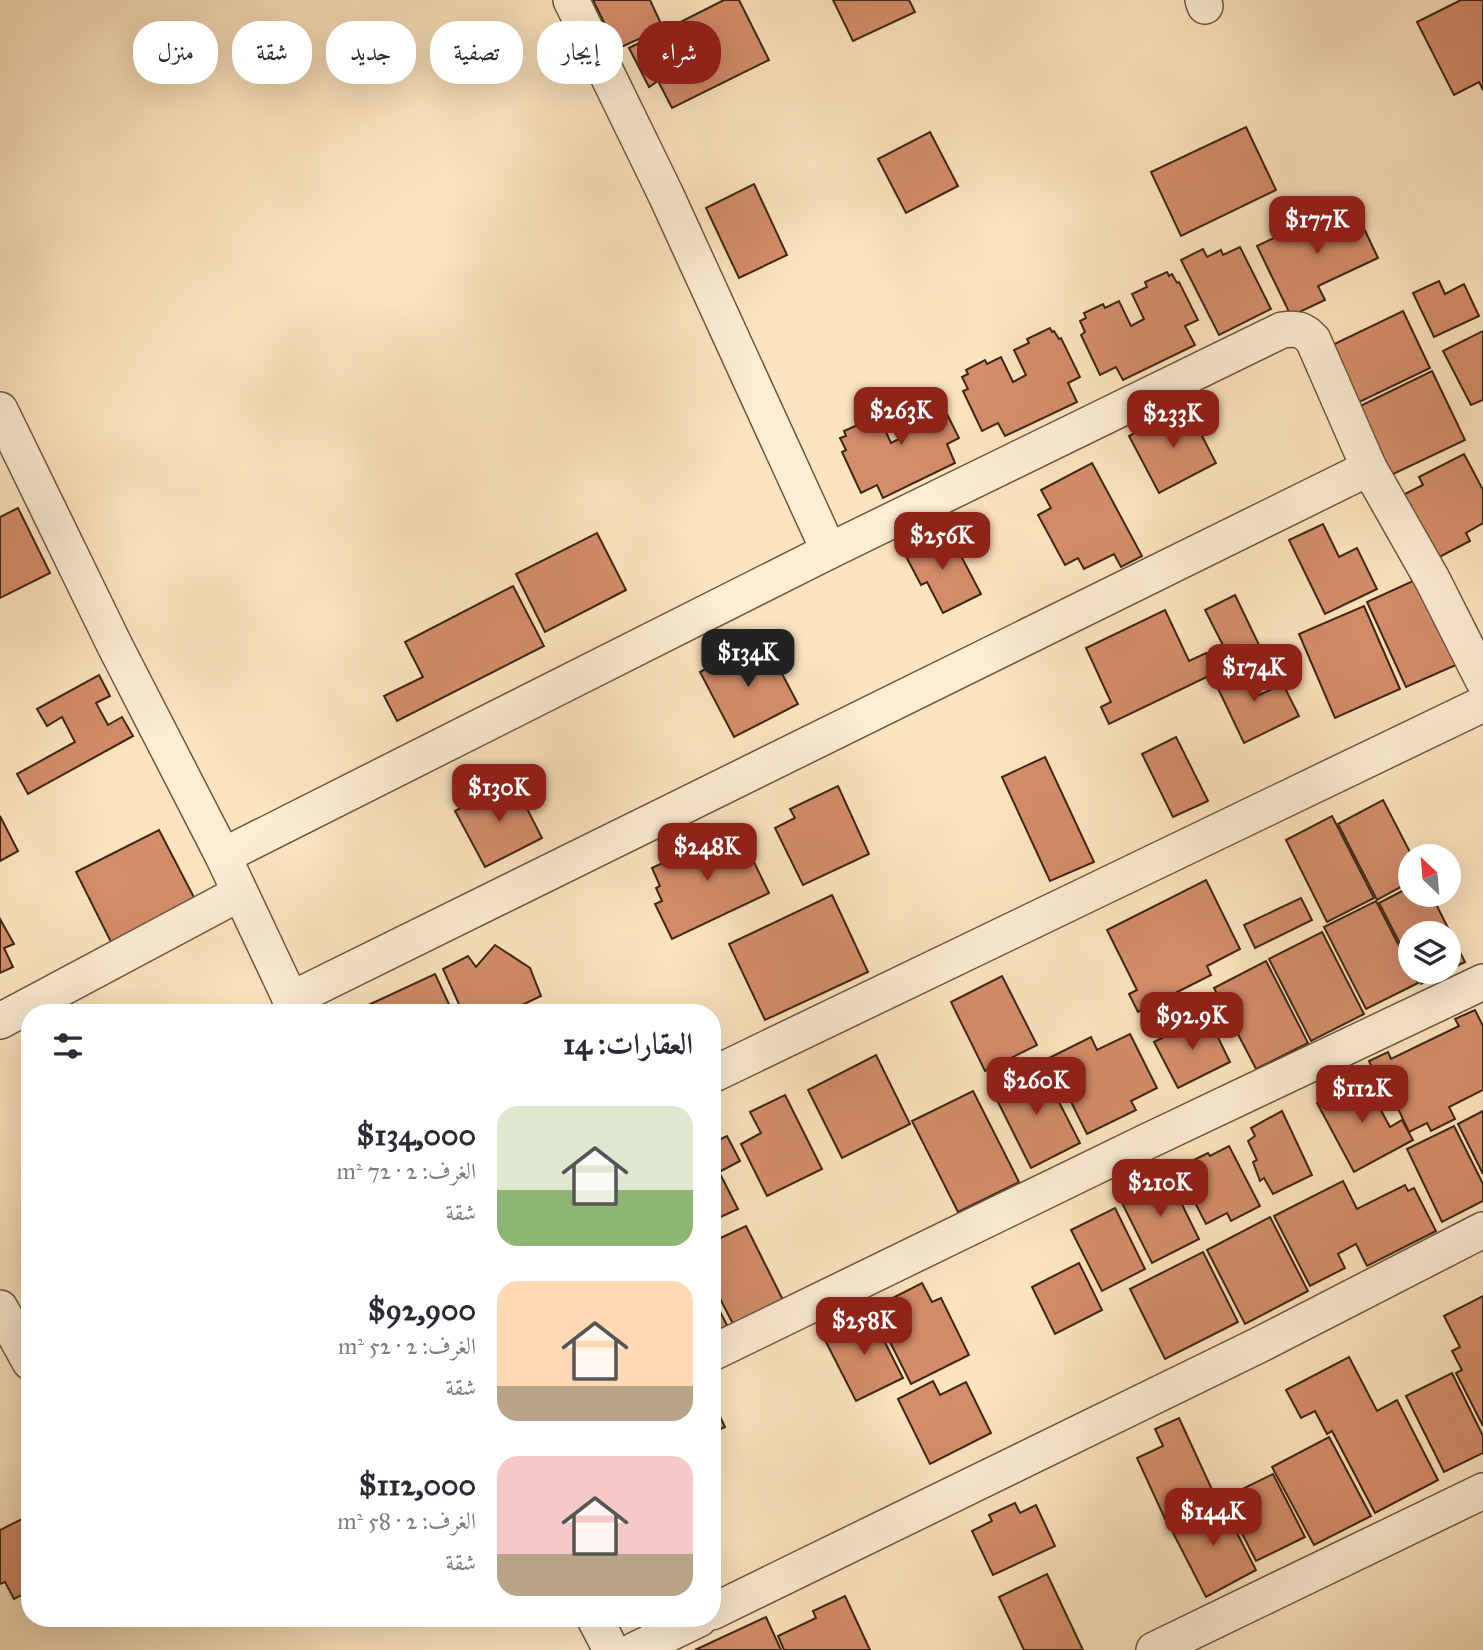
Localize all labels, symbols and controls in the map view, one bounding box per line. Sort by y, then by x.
chip: منزل [133,21,218,84]
chip: شقة [232,21,312,84]
chip: جديد [326,21,416,84]
chip: تصفية [430,21,523,84]
chip: إيجار [537,21,623,84]
chip: شراء [637,21,721,84]
pin: $177K [1268,196,1366,256]
text: $177K [1285,205,1349,233]
pin: $263K [852,388,950,447]
pin: $233K [1124,391,1222,450]
text: $263K [870,396,932,424]
text: $233K [1143,399,1203,427]
pin: $256K [893,512,991,572]
text: $256K [910,521,974,549]
pin: $134K [699,630,797,689]
text: $134K [717,638,779,666]
pin: $174K [1205,644,1303,704]
text: $174K [1222,653,1286,681]
pin: $130K [450,764,548,824]
text: $130K [468,773,530,801]
pin: $248K [658,824,756,883]
text: $248K [674,832,740,860]
north arrow [1398,844,1461,906]
map controls [1398,844,1461,984]
button: layers [1398,921,1461,984]
pin: $92.9K [1135,992,1249,1052]
text: $92.9K [1156,1001,1228,1029]
text: العقارات: 14 [563,1026,693,1062]
icon: filters [49,1027,87,1065]
pin: $260K [987,1058,1085,1117]
text: $260K [1003,1066,1069,1094]
pin: $112K [1313,1066,1411,1125]
text: $112K [1332,1074,1392,1102]
text: $134,000 [357,1117,476,1153]
icon: home [553,1134,637,1218]
text: الغرف: 2 · 72 m² [336,1157,476,1185]
pin: $210K [1111,1160,1209,1219]
text: $210K [1128,1168,1192,1196]
text: شقة [446,1198,476,1226]
text: $92,900 [368,1292,476,1328]
pin: $258K [815,1298,913,1357]
text: $258K [832,1306,896,1334]
icon: home [553,1309,637,1393]
text: الغرف: 2 · 52 m² [338,1332,476,1360]
text: شقة [446,1373,476,1401]
text: $112,000 [359,1467,476,1503]
icon: home [553,1484,637,1568]
pin: $144K [1164,1488,1262,1548]
text: $144K [1181,1497,1245,1525]
text: الغرف: 2 · 58 m² [337,1507,476,1535]
text: شقة [446,1548,476,1576]

